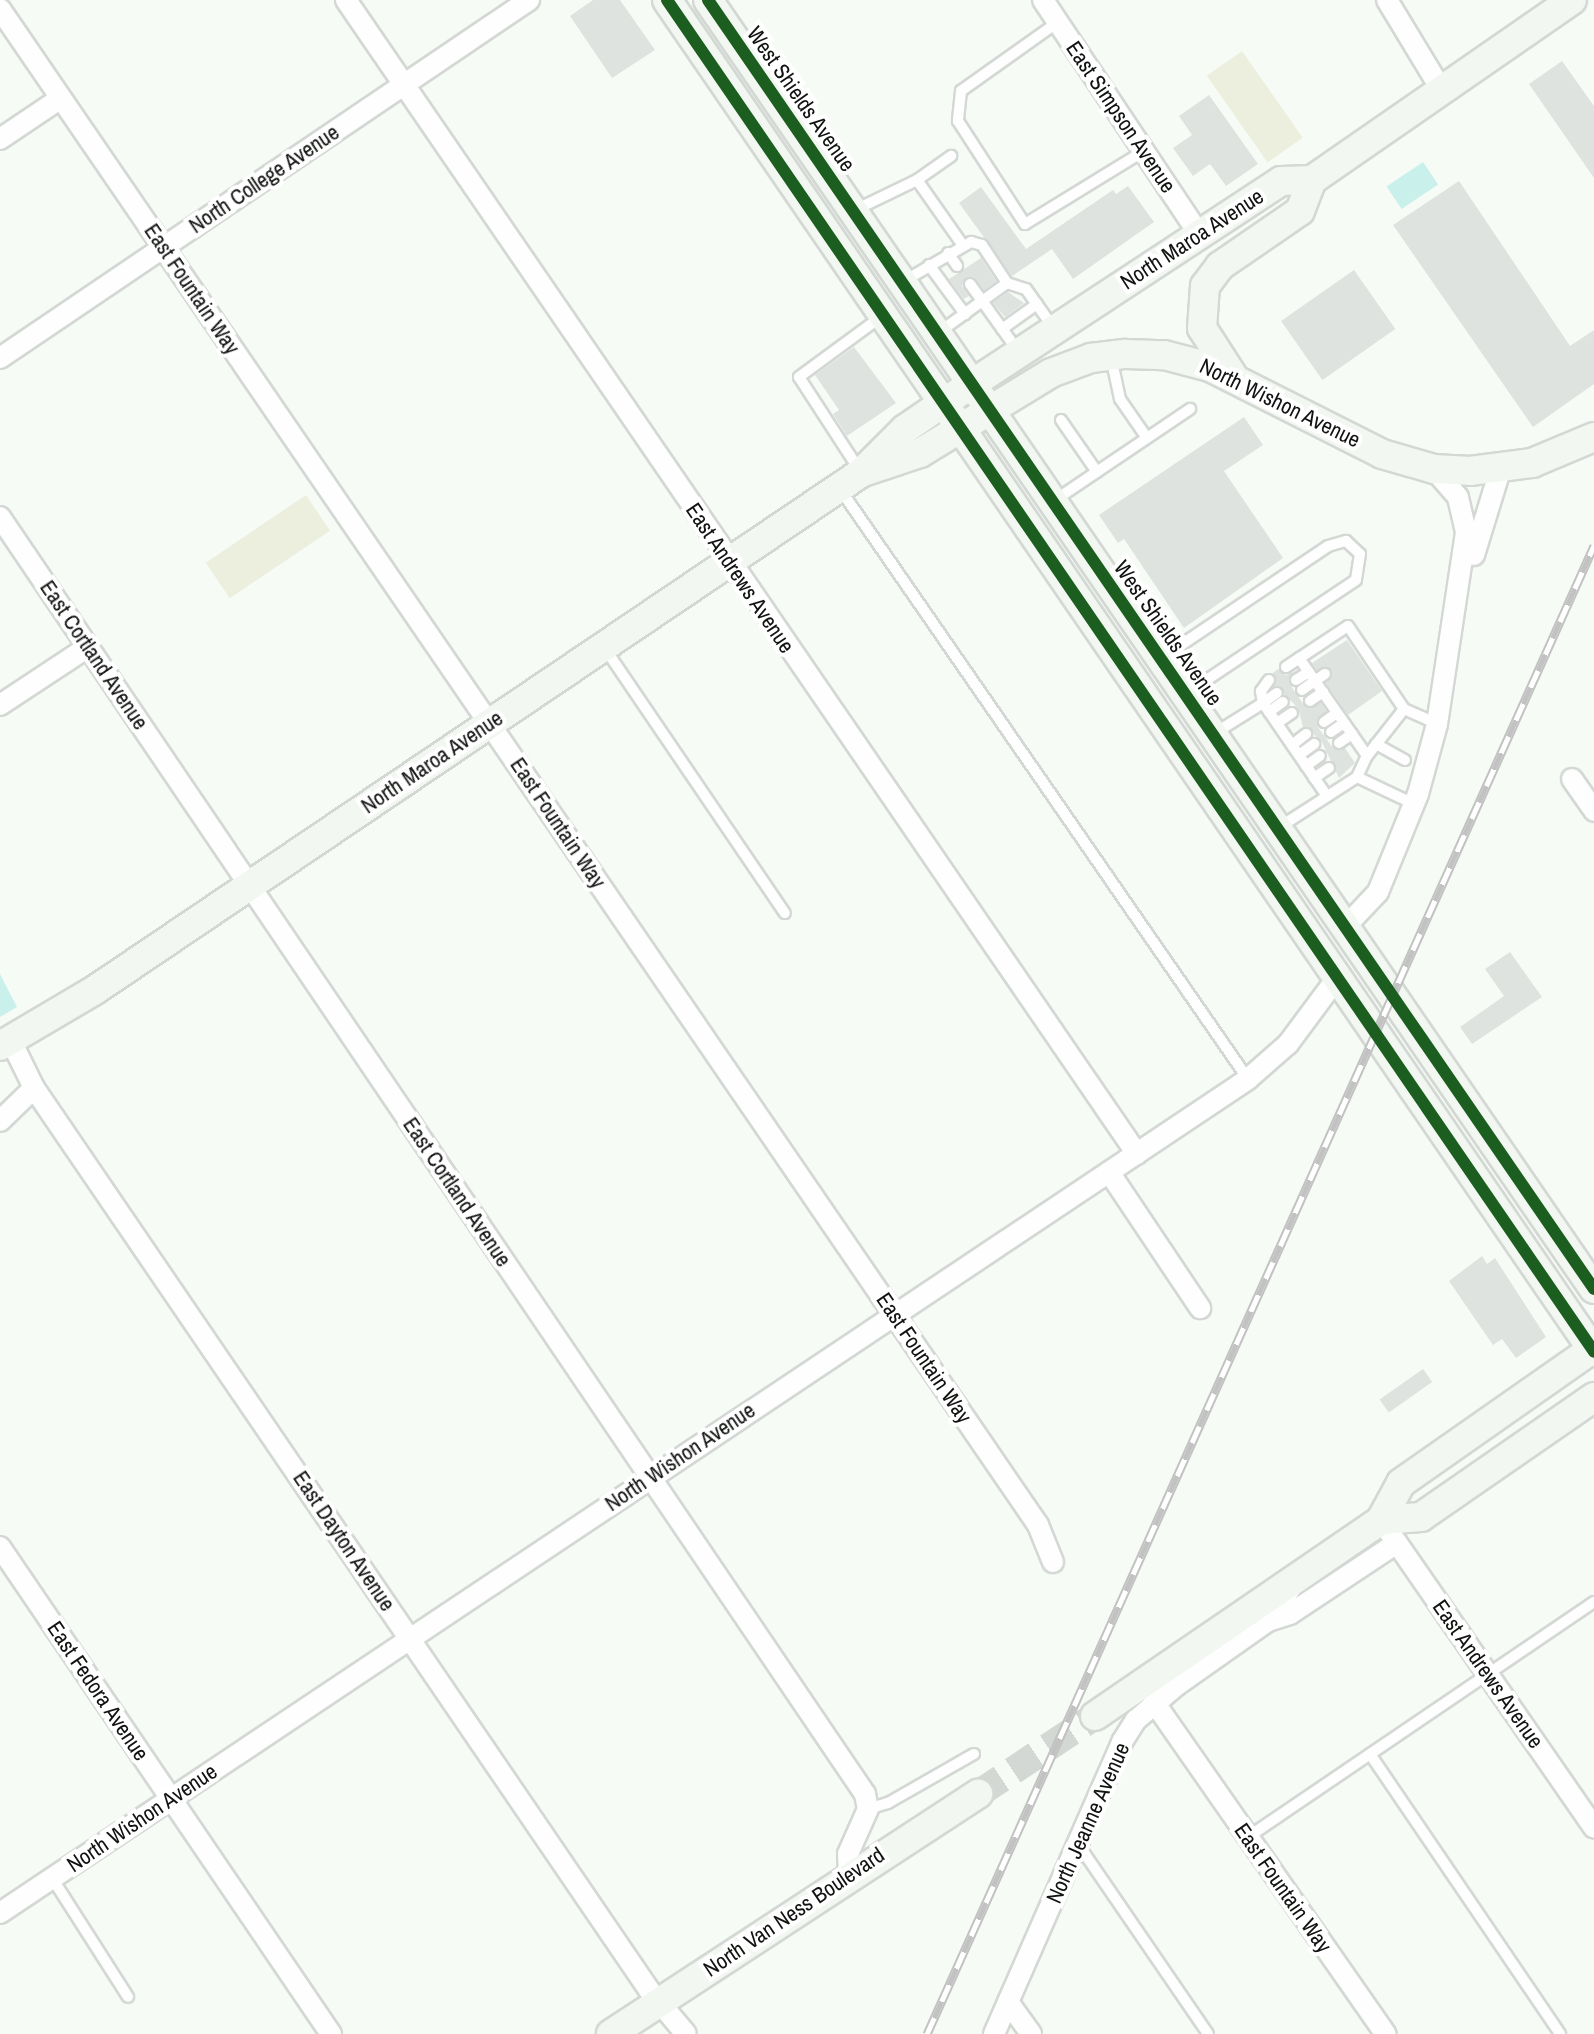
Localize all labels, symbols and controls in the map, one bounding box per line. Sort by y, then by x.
street label: West Shields Avenue [741,21,861,177]
street label: East Simpson Avenue [1060,36,1182,198]
street label: North College Avenue [184,119,344,239]
street label: North Maroa Avenue [1115,183,1269,295]
street label: East Fountain Way [139,219,245,359]
street label: North Wishon Avenue [1195,353,1365,453]
street label: East Andrews Avenue [680,497,800,659]
street label: West Shields Avenue [1108,555,1228,711]
street label: East Cortland Avenue [34,575,154,735]
street label: North Maroa Avenue [356,705,508,819]
street label: East Fountain Way [505,753,611,893]
street label: East Cortland Avenue [397,1112,517,1272]
street label: East Fountain Way [871,1288,977,1428]
street label: North Wishon Avenue [600,1397,760,1517]
street label: East Dayton Avenue [287,1466,401,1616]
street label: East Andrews Avenue [1426,1594,1550,1754]
street label: East Fedora Avenue [41,1616,155,1766]
street label: North Jeanne Avenue [1041,1738,1135,1908]
street label: North Wishon Avenue [62,1758,222,1878]
street label: East Fountain Way [1229,1818,1337,1958]
street label: North Van Ness Boulevard [699,1842,889,1982]

